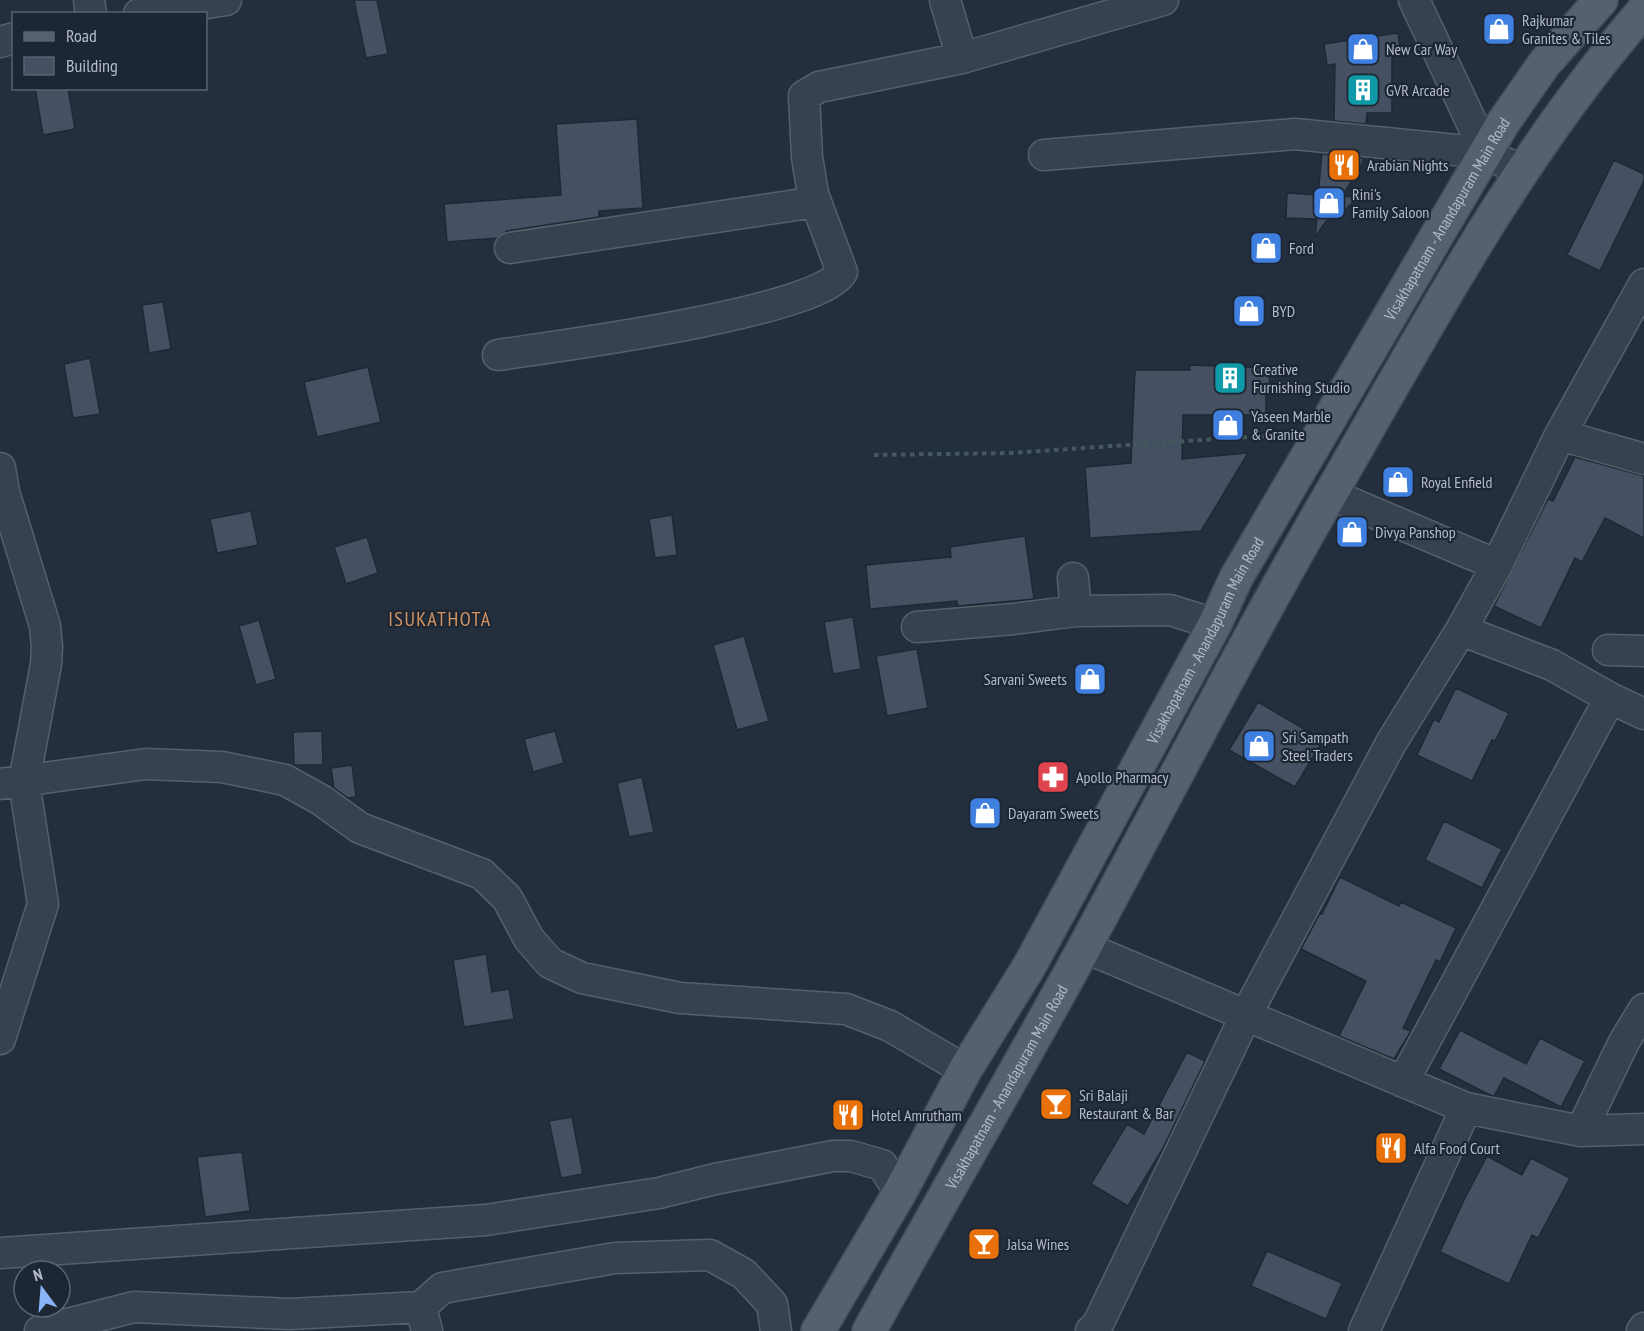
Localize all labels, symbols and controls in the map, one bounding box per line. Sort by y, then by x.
place label: Rajkumar Granites & Tiles [1522,10,1611,48]
shop icon: Rajkumar Granites & Tiles [1481,11,1517,47]
legend [12,12,207,90]
text: Road [66,24,97,47]
shop icon: New Car Way [1345,31,1381,67]
place label: New Car Way [1386,39,1457,59]
text: Building [66,54,118,77]
building icon: GVR Arcade [1345,72,1381,108]
place label: GVR Arcade [1386,80,1450,100]
street label: Visakhapatnam - Anandapuram Main Road [1379,113,1514,325]
restaurant icon: Arabian Nights [1326,147,1362,183]
place label: Arabian Nights [1367,155,1448,175]
place label: Rini's Family Saloon [1352,184,1429,222]
shop icon: Rini's Family Saloon [1311,185,1347,221]
shop icon: Ford [1248,230,1284,266]
place label: Ford [1289,238,1314,258]
shop icon: BYD [1231,293,1267,329]
place label: BYD [1272,301,1295,321]
place label: Creative Furnishing Studio [1253,359,1350,397]
building icon: Creative Furnishing Studio [1212,360,1248,396]
place label: Yaseen Marble & Granite [1251,406,1331,444]
shop icon: Yaseen Marble & Granite [1210,407,1246,443]
shop icon: Royal Enfield [1380,464,1416,500]
place label: Royal Enfield [1421,472,1493,492]
shop icon: Divya Panshop [1334,514,1370,550]
place label: Divya Panshop [1375,522,1456,542]
street label: Visakhapatnam - Anandapuram Main Road [1141,533,1268,748]
district label: ISUKATHOTA [388,606,492,632]
shop icon: Sarvani Sweets [1072,661,1108,697]
place label: Sarvani Sweets [984,669,1067,689]
place label: Sri Sampath Steel Traders [1282,727,1353,765]
shop icon: Sri Sampath Steel Traders [1241,728,1277,764]
pharmacy icon: Apollo Pharmacy [1035,759,1071,795]
place label: Apollo Pharmacy [1076,767,1169,787]
shop icon: Dayaram Sweets [967,795,1003,831]
place label: Dayaram Sweets [1008,803,1099,823]
street label: Visakhapatnam - Anandapuram Main Road [940,981,1072,1194]
place label: Sri Balaji Restaurant & Bar [1079,1085,1174,1123]
bar icon: Sri Balaji Restaurant & Bar [1038,1086,1074,1122]
restaurant icon: Hotel Amrutham [830,1097,866,1133]
place label: Hotel Amrutham [871,1105,962,1125]
restaurant icon: Alfa Food Court [1373,1130,1409,1166]
place label: Alfa Food Court [1414,1138,1500,1158]
bar icon: Jalsa Wines [966,1226,1002,1262]
place label: Jalsa Wines [1006,1234,1069,1254]
north arrow [12,1259,72,1319]
text: N [31,1264,45,1285]

